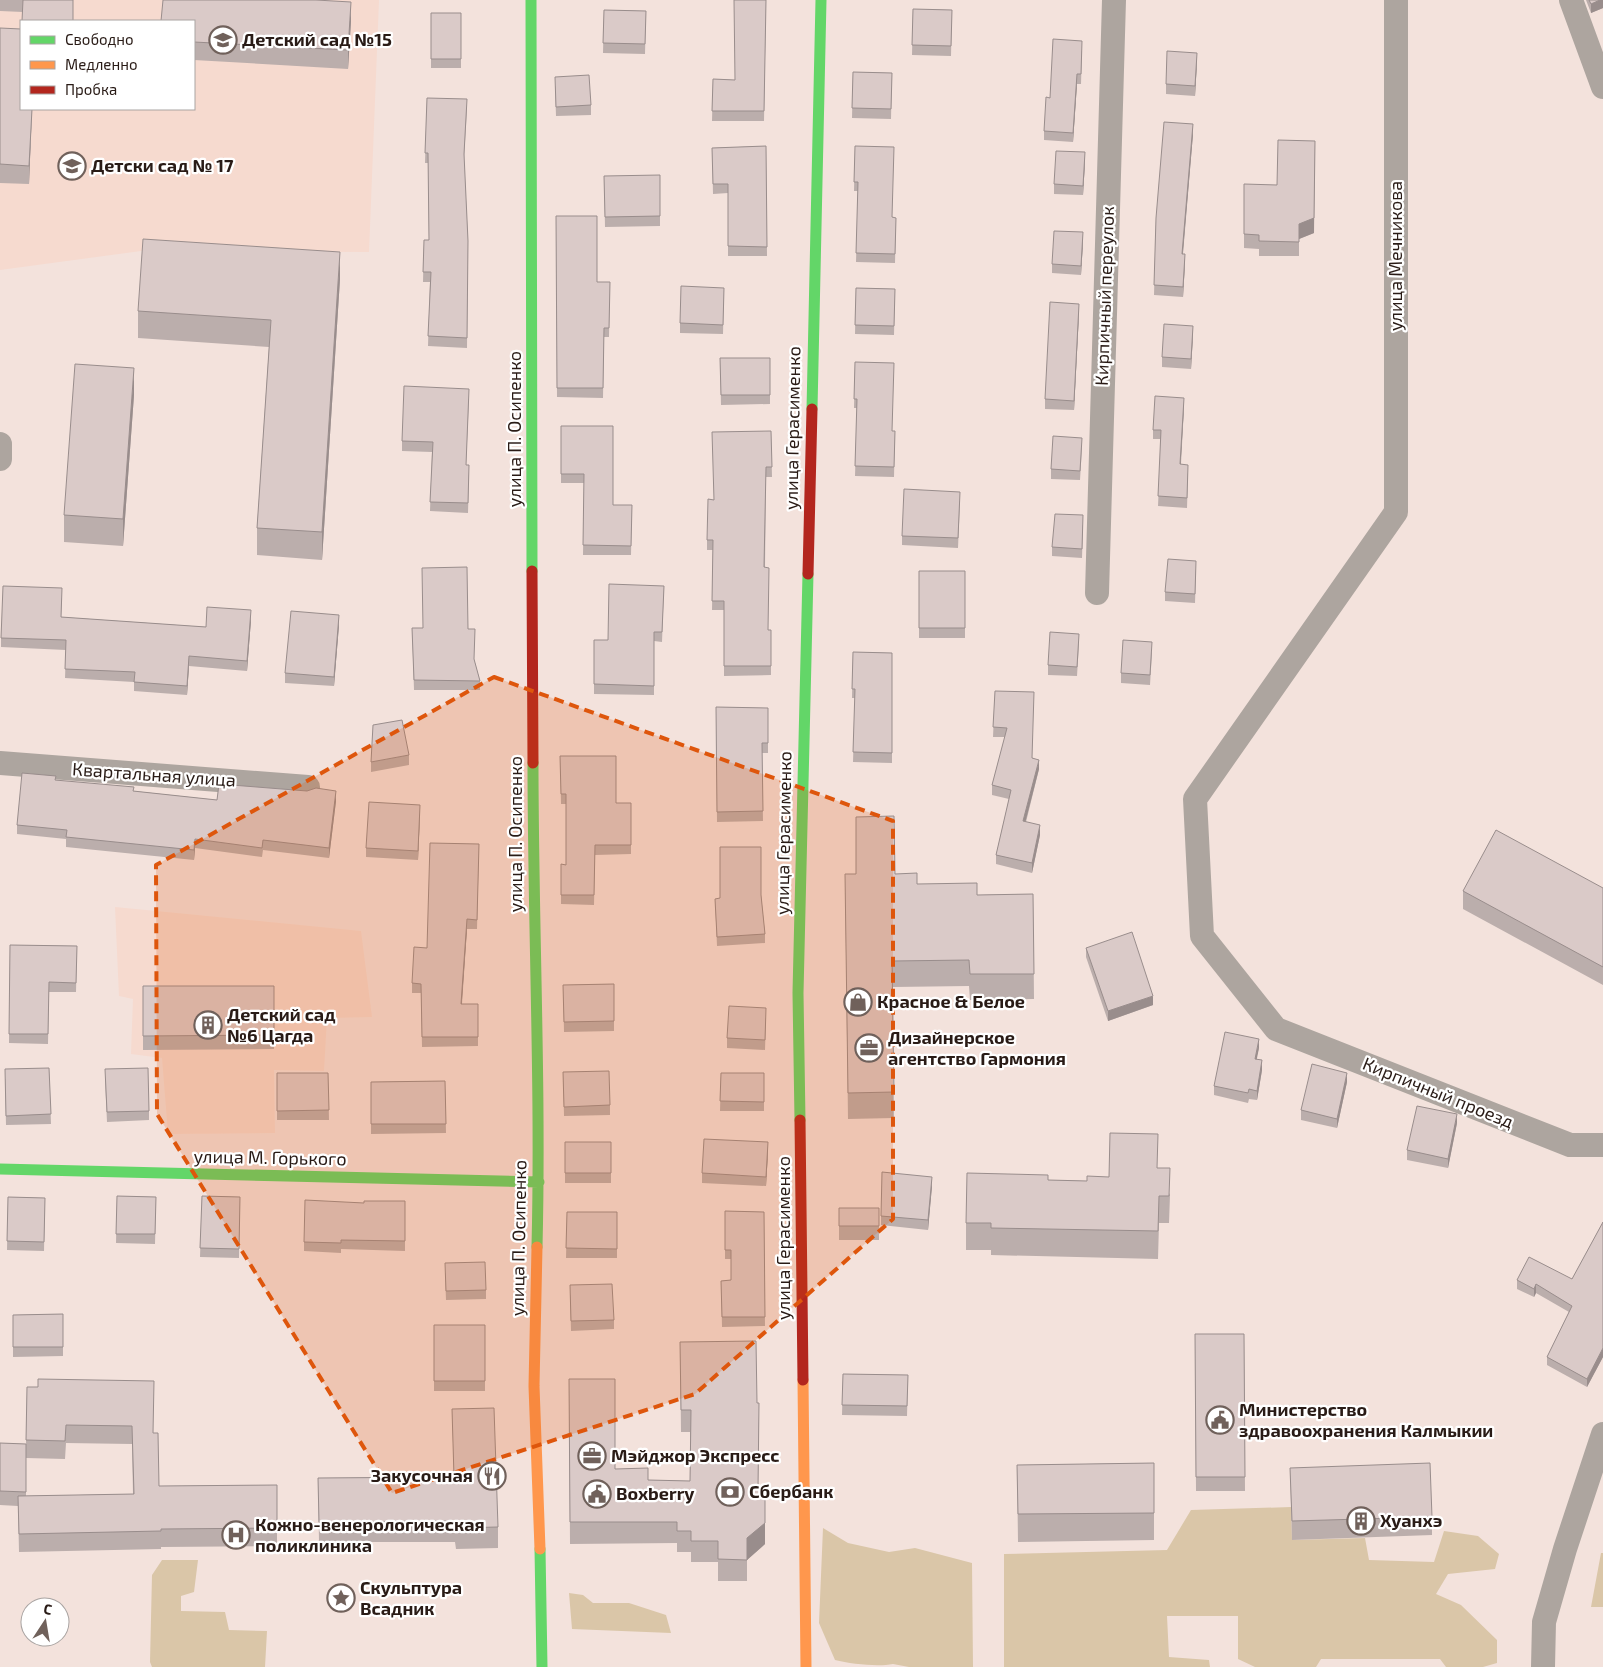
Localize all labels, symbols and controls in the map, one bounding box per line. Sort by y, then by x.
legend [20,20,195,110]
school or university icon: Детский сад №15 [208,25,238,55]
place label: Детский сад №15 [242,28,392,50]
text: Свободно [65,30,134,48]
text: Медленно [65,55,138,73]
text: Пробка [65,80,117,98]
school or university icon: Детски сад № 17 [57,151,87,181]
place label: Детски сад № 17 [91,154,234,176]
street label: улица Мечникова [1384,181,1406,331]
street label: Кирпичный переулок [1090,205,1118,386]
street label: улица Герасименко [780,346,804,510]
street label: улица П. Осипенко [503,351,525,507]
street label: улица Герасименко [771,751,795,915]
street label: улица П. Осипенко [504,756,526,912]
street label: Квартальная улица [72,757,237,791]
shop icon: Красное & Белое [843,987,873,1017]
place label: Красное & Белое [877,990,1025,1012]
place label: Детский сад №6 Цагда [227,1003,336,1046]
building icon: Детский сад №6 Цагда [193,1010,223,1040]
place label: Дизайнерское агентство Гармония [888,1026,1066,1069]
office icon: Дизайнерское агентство Гармония [854,1033,884,1063]
street label: Кирпичный проезд [1360,1052,1517,1132]
street label: улица М. Горького [193,1145,347,1169]
street label: улица Герасименко [772,1156,794,1320]
street label: улица П. Осипенко [506,1160,530,1316]
place label: Министерство здравоохранения Калмыкии [1239,1398,1493,1441]
public building icon: Министерство здравоохранения Калмыкии [1205,1405,1235,1435]
office icon: Мэйджор Экспресс [577,1441,607,1471]
place label: Мэйджор Экспресс [611,1444,780,1466]
restaurant icon: Закусoчная [477,1461,507,1491]
place label: Закусoчная [371,1464,473,1486]
bank icon: Сбербанк [715,1477,745,1507]
public building icon: Boxberry [582,1479,612,1509]
place label: Сбербанк [749,1480,833,1502]
place label: Boxberry [616,1482,695,1504]
building icon: Хуанхэ [1346,1506,1376,1536]
place label: Хуанхэ [1380,1509,1442,1531]
place label: Кожно-венерологическая поликлиника [255,1513,485,1556]
hospital icon: Кожно-венерологическая поликлиника [221,1520,251,1550]
place label: Скульптура Всадник [360,1576,462,1619]
place icon: Скульптура Всадник [326,1583,356,1613]
north arrow [20,1597,70,1647]
text: С [42,1600,54,1618]

